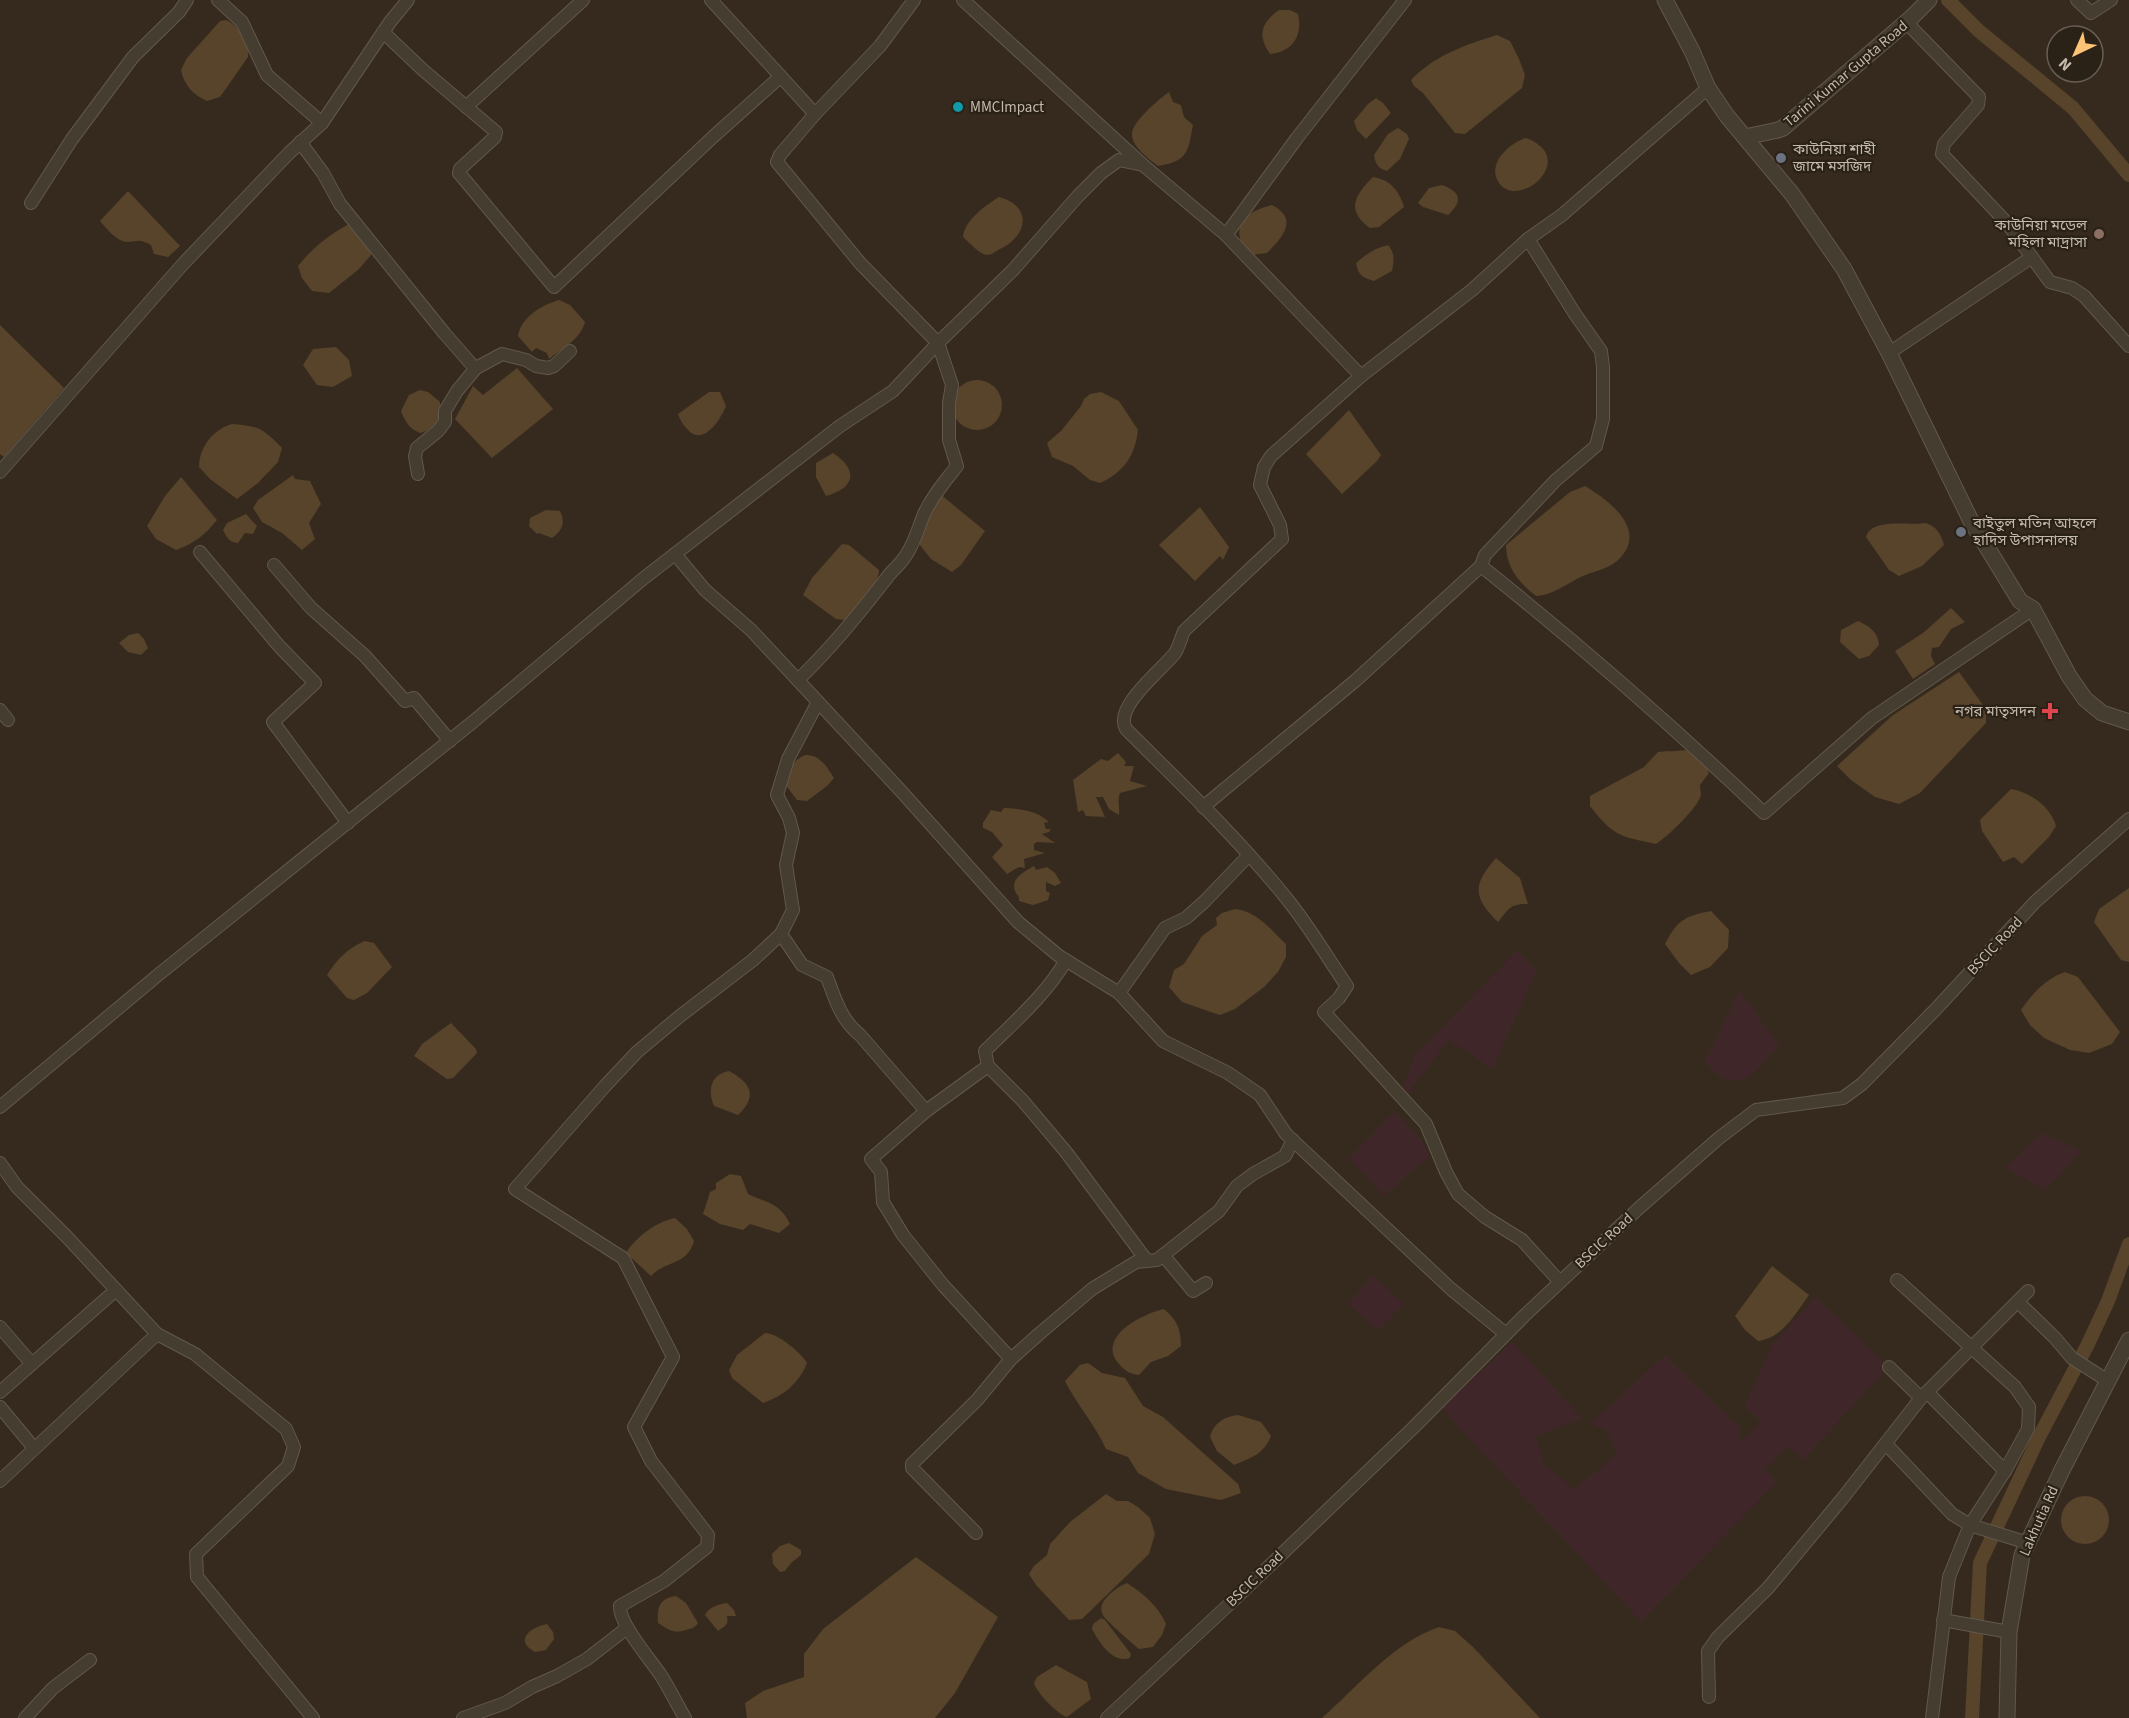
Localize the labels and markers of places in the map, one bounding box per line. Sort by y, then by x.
place label: MMCImpact [970,97,1044,118]
marker: MMCImpact [951,100,965,114]
place label: কাউনিয়া শাহী জামে মসজিদ [1792,139,1876,177]
marker: কাউনিয়া শাহী জামে মসজিদ [1774,151,1788,165]
place label: কাউনিয়া মডেল মহিলা মাদ্রাসা [1994,215,2088,253]
marker: কাউনিয়া মডেল মহিলা মাদ্রাসা [2092,227,2106,241]
place label: বাইতুল মতিন আহলে হাদিস উপাসনালয় [1972,513,2097,551]
marker: বাইতুল মতিন আহলে হাদিস উপাসনালয় [1954,525,1968,539]
place label: নগর মাতৃসদন [1954,701,2037,722]
marker: নগর মাতৃসদন [2041,702,2059,720]

